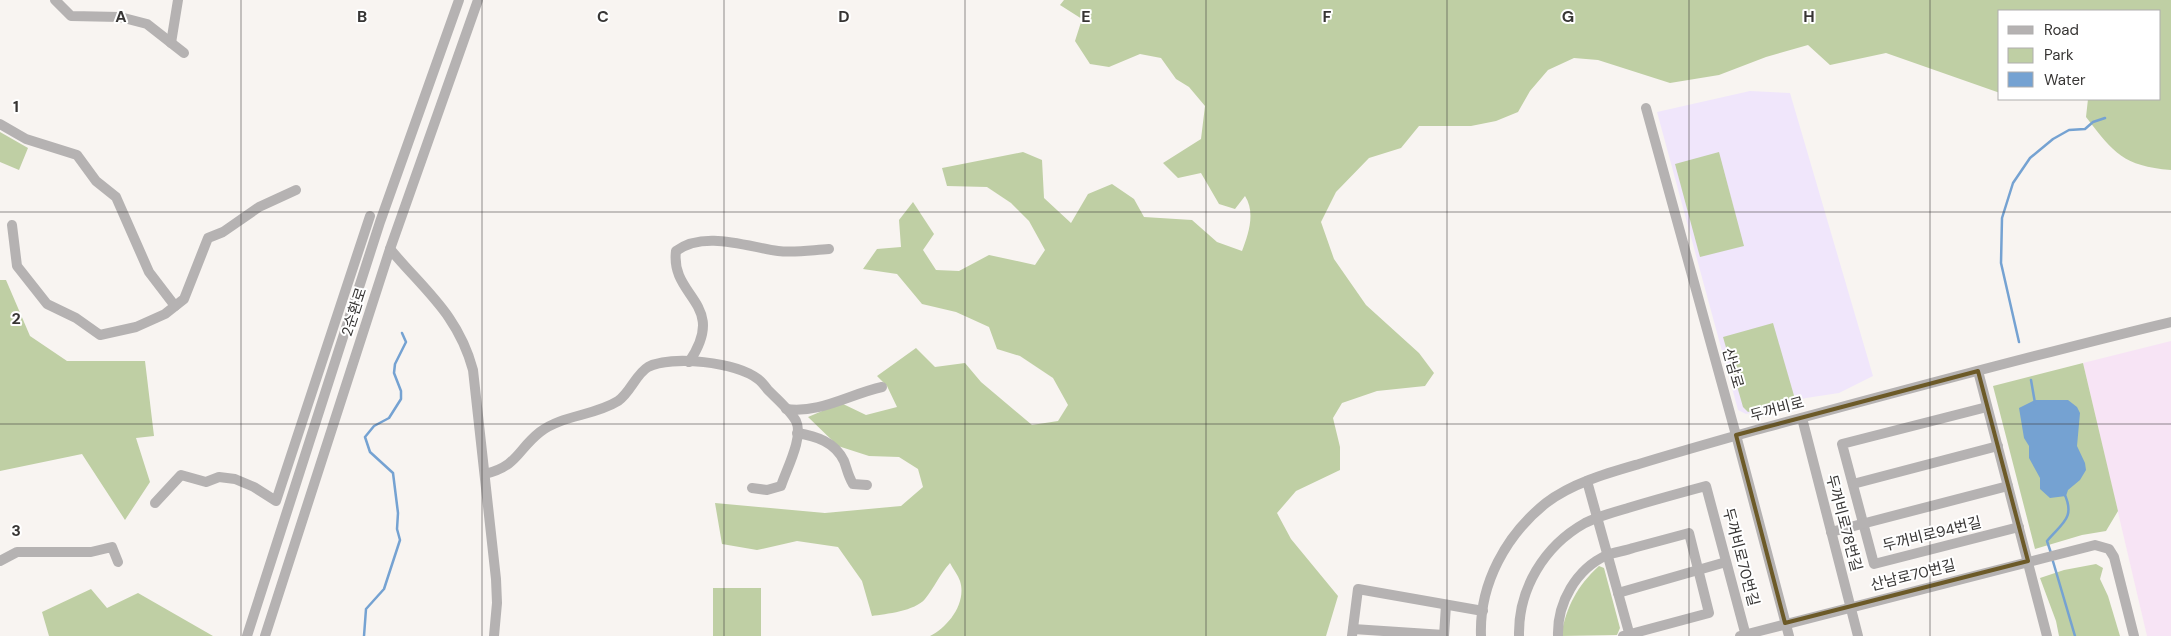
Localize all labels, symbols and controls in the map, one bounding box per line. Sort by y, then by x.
text: A [115,6,127,27]
text: B [357,6,367,27]
text: C [597,6,609,27]
text: D [838,6,850,27]
text: E [1081,6,1091,27]
text: F [1323,6,1332,27]
text: G [1562,6,1574,27]
text: H [1803,6,1815,27]
legend [1998,10,2161,100]
text: Road [2044,20,2079,40]
text: Park [2044,45,2074,65]
text: Water [2044,70,2086,90]
text: 1 [13,96,19,117]
street label: 2순환로 [337,285,371,339]
text: 2 [11,308,21,329]
street label: 산남로 [1718,345,1748,391]
street label: 두꺼비로 [1748,392,1806,426]
street label: 두꺼비로78번길 [1821,472,1867,574]
street label: 두꺼비로70번길 [1718,506,1764,608]
street label: 두꺼비로94번길 [1880,512,1984,556]
text: 3 [11,520,21,541]
street label: 산남로70번길 [1868,555,1958,595]

